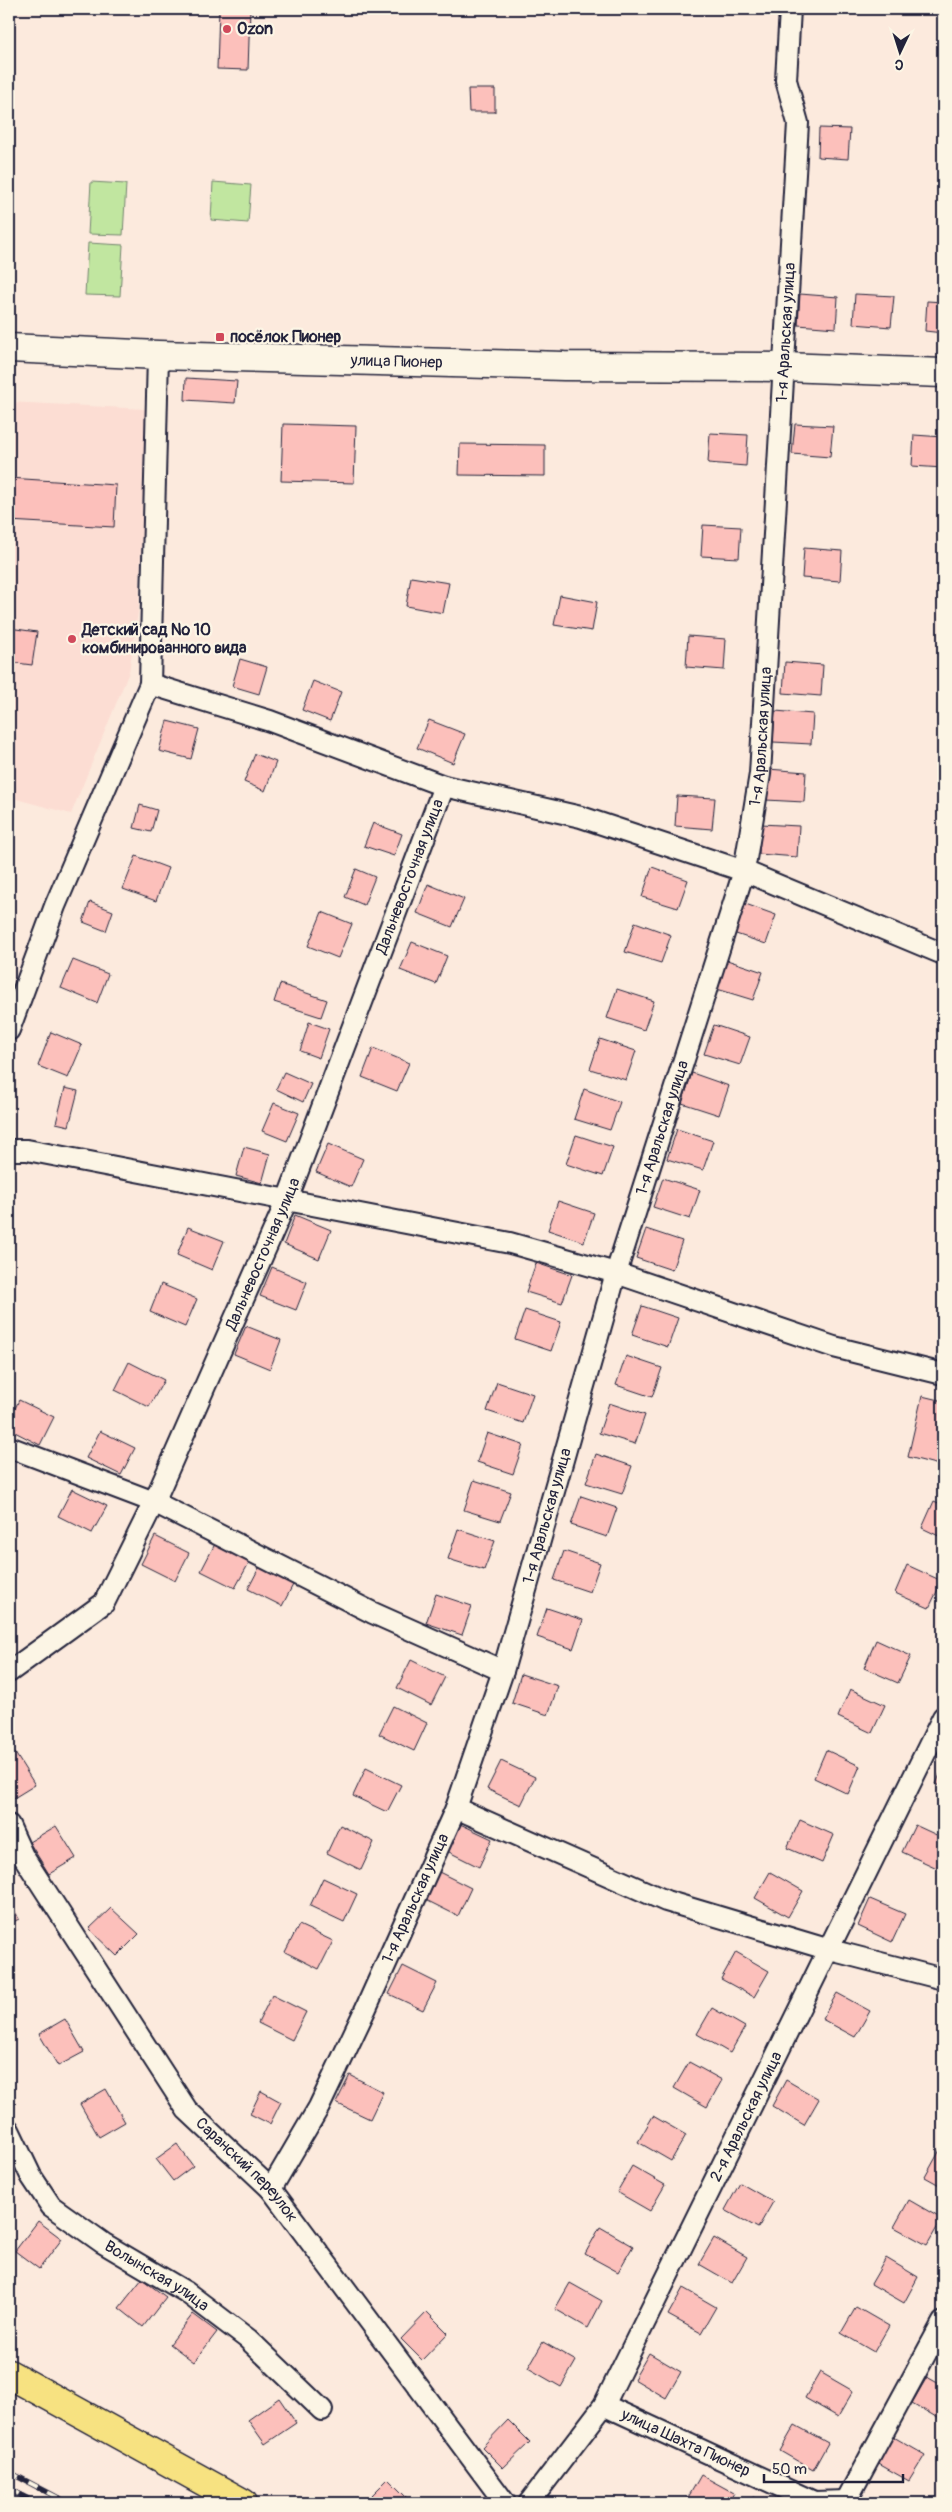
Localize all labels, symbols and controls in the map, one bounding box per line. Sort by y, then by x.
place label: Ozon [237,19,273,39]
marker: Ozon [221,23,233,35]
north arrow [874,28,924,78]
text: С [894,56,904,73]
street label: 1-я Аральская улица [772,262,800,403]
place label: посёлок Пионер [230,327,341,347]
marker: посёлок Пионер [214,331,226,343]
street label: улица Пионер [349,350,443,373]
place label: Детский сад № 10 комбинированного вида [81,620,247,658]
marker: Детский сад № 10 комбинированного вида [66,633,78,645]
street label: 1-я Аральская улица [745,666,776,808]
street label: Дальневосточная улица [371,796,448,958]
street label: 1-я Аральская улица [631,1058,693,1197]
street label: Дальневосточная улица [221,1175,304,1334]
street label: 1-я Аральская улица [518,1446,576,1586]
street label: 1-я Аральская улица [378,1830,453,1966]
street label: 2-я Аральская улица [706,2048,787,2185]
street label: Саранский переулок [191,2113,302,2226]
street label: Волынская улица [101,2236,213,2316]
street label: улица Шахта Пионер [617,2404,753,2481]
scale bar [764,2452,903,2484]
text: 50 m [772,2460,807,2479]

